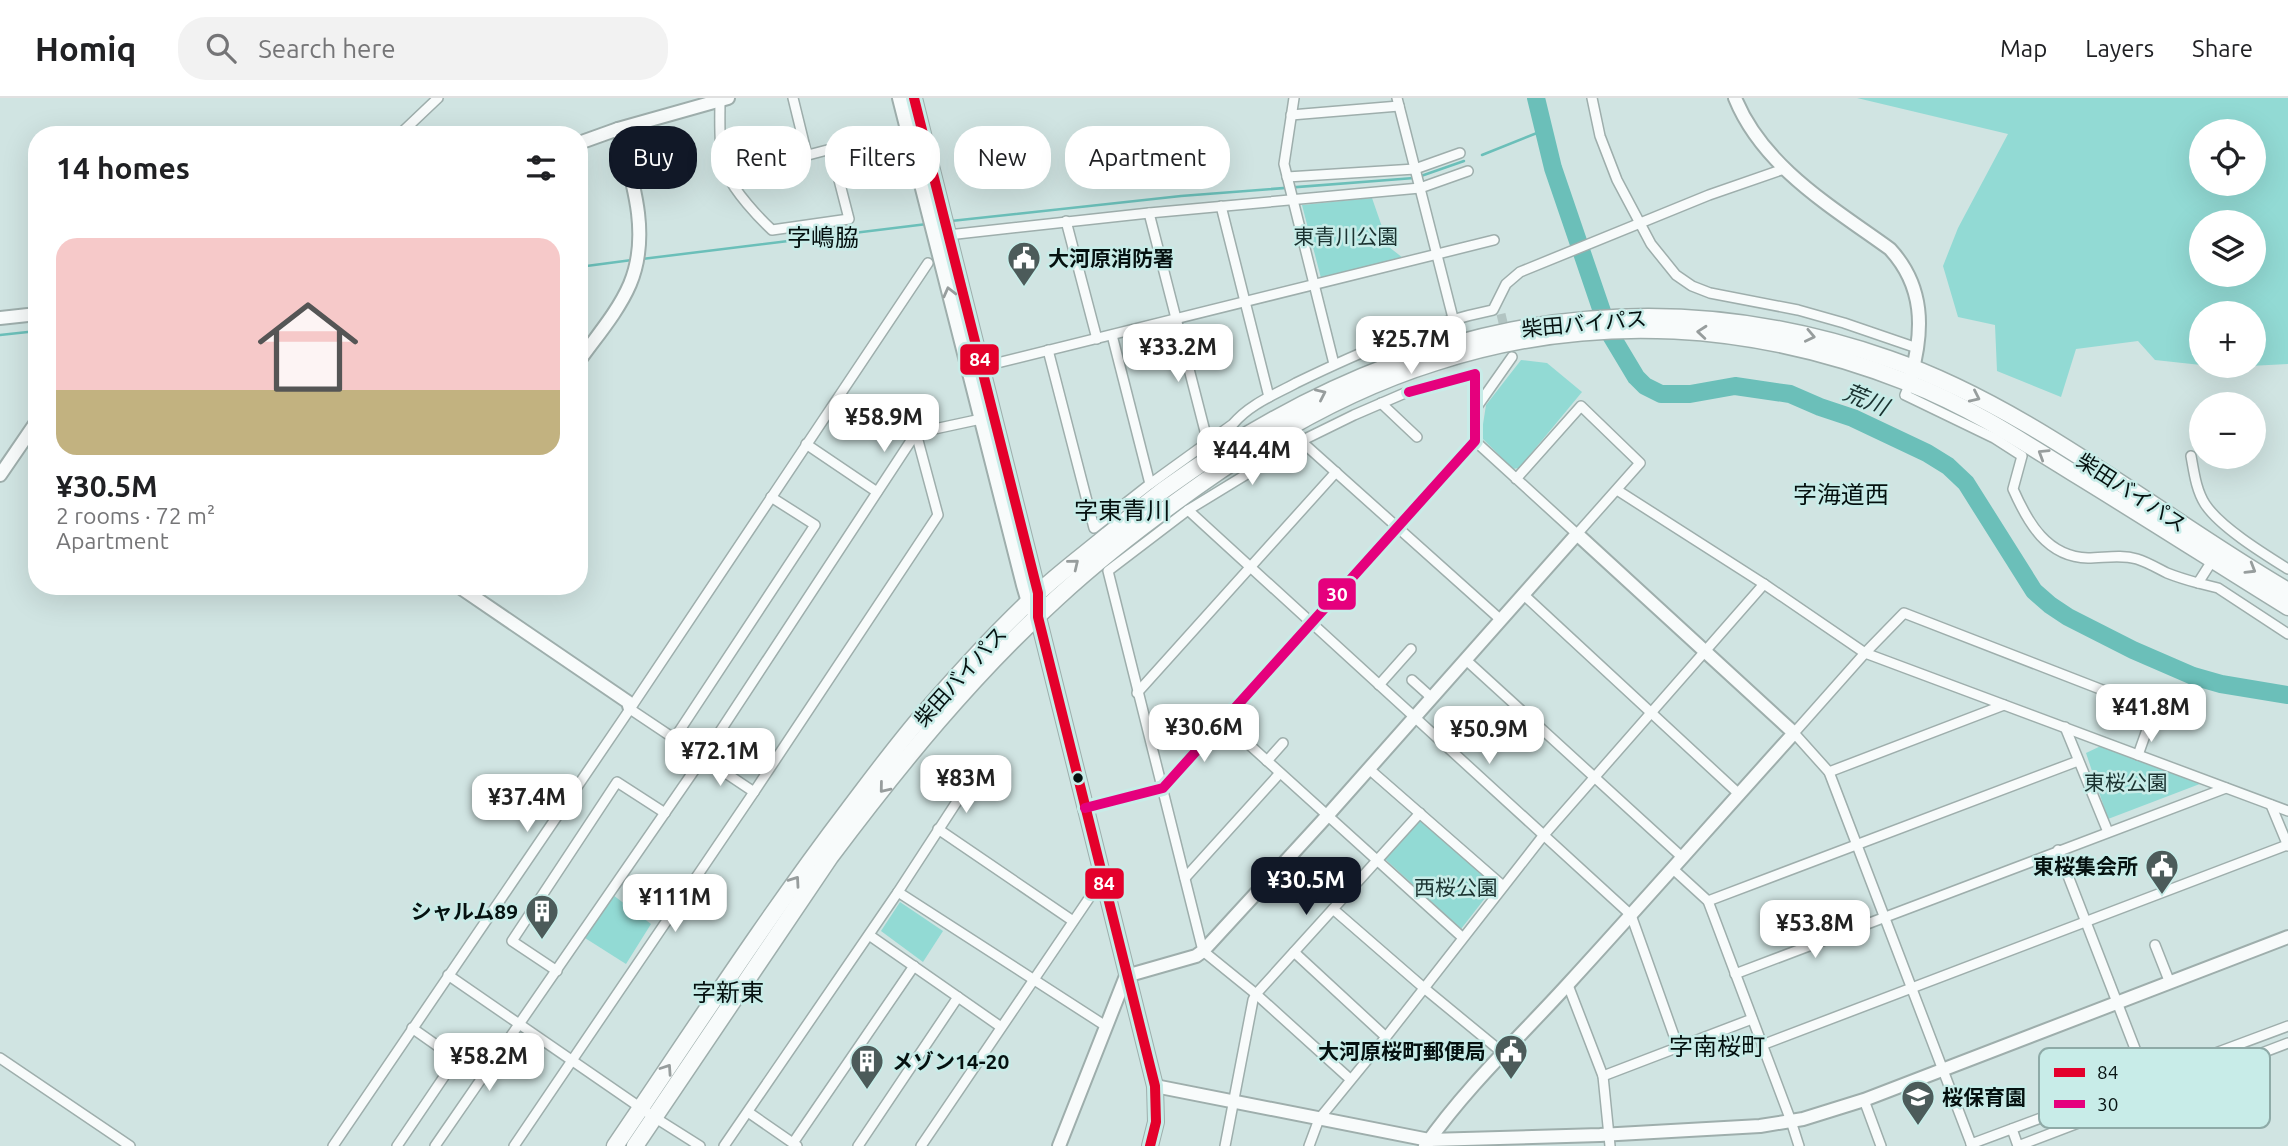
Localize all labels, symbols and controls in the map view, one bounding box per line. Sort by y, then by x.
search box [178,17,668,80]
icon: search [202,29,240,67]
text: Homiq [35,30,136,67]
text: Search here [258,34,396,63]
text: Map [2000,35,2047,62]
text: Layers [2085,35,2154,62]
text: Share [2192,35,2253,62]
map controls [2189,119,2266,469]
button: locate [2189,119,2266,196]
chip: Buy [609,126,697,189]
chip: Rent [711,126,811,189]
chip: Filters [825,126,940,189]
chip: New [954,126,1051,189]
chip: Apartment [1065,126,1230,189]
icon: filters [522,149,560,187]
text: 14 homes [56,151,190,185]
button: layers [2189,210,2266,287]
district label: 字嶋脇 [787,224,859,251]
park label: 東青川公園 [1294,224,1399,248]
public building icon: 大河原消防署 [1005,239,1043,288]
place label: 大河原消防署 [1048,246,1174,270]
icon: home [245,284,371,410]
one-way arrow [943,286,957,298]
button: + [2189,301,2266,378]
street label: 柴田バイパス [1520,306,1648,340]
pin: ¥25.7M [1354,316,1468,376]
pin: ¥33.2M [1121,324,1235,384]
one-way arrow [1696,325,1707,340]
text: ¥25.7M [1372,326,1450,351]
one-way arrow [1804,328,1816,342]
text: ¥33.2M [1139,334,1217,359]
line badge: 84 [959,343,1000,376]
text: 84 [969,348,991,370]
water label: 荒川 [1840,379,1895,420]
one-way arrow [1314,389,1327,403]
one-way arrow [1968,389,1980,403]
button: − [2189,392,2266,469]
pin: ¥58.9M [827,394,941,454]
text: ¥58.9M [845,404,923,429]
pin: ¥44.4M [1195,428,1309,487]
text: ¥44.4M [1213,437,1291,462]
street label: 柴田バイパス [2073,448,2191,536]
one-way arrow [2037,450,2050,463]
text: ¥30.5M [56,469,158,503]
district label: 字海道西 [1793,481,1889,508]
district label: 字東青川 [1074,497,1170,524]
text: 2 rooms · 72 m² [56,503,215,528]
text: Apartment [56,528,169,553]
one-way arrow [1065,560,1078,572]
one-way arrow [2244,561,2257,574]
line badge: 30 [1317,577,1357,611]
text: 30 [1326,583,1348,605]
street label: 柴田バイパス [909,621,1011,731]
pin: ¥41.8M [2094,684,2208,744]
text: ¥41.8M [2112,694,2190,719]
pin: ¥30.6M [1147,704,1261,764]
pin: ¥50.9M [1432,706,1546,766]
text: ¥30.6M [1165,714,1243,739]
text: ¥50.9M [1450,716,1528,741]
pin: ¥72.1M [663,728,777,788]
text: ¥72.1M [681,738,759,763]
pin: ¥83M [925,756,1007,815]
text: ¥83M [936,765,996,790]
park label: 東桜公園 [2084,770,2168,794]
unlabelled marker [1071,771,1085,785]
pin: ¥37.4M [470,774,584,834]
one-way arrow [879,780,892,792]
text: ¥37.4M [488,784,566,809]
public building icon: 東桜集会所 [2143,847,2181,896]
place label: 東桜集会所 [2033,854,2138,878]
pin: ¥30.5M [1249,858,1363,917]
line badge: 84 [1084,867,1125,900]
text: ¥30.5M [1267,867,1345,892]
text: 84 [1093,872,1115,894]
pin: ¥111M [626,874,724,934]
park label: 西桜公園 [1414,875,1498,899]
one-way arrow [787,876,800,889]
text: ¥111M [639,884,711,909]
building icon: シャルム89 [523,892,561,941]
place label: シャルム89 [411,899,518,923]
pin: ¥53.8M [1758,900,1872,960]
text: ¥53.8M [1776,910,1854,935]
district label: 字新東 [692,979,764,1006]
public building icon: 大河原桜町郵便局 [1492,1032,1530,1081]
district label: 字南桜町 [1669,1033,1765,1060]
pin: ¥58.2M [432,1034,546,1093]
place label: 大河原桜町郵便局 [1318,1039,1486,1063]
building icon: メゾン14-20 [848,1042,886,1091]
text: ¥58.2M [450,1043,528,1068]
legend [2039,1048,2270,1128]
place label: メゾン14-20 [892,1049,1009,1073]
text: 84 [2097,1061,2118,1083]
one-way arrow [659,1064,671,1077]
school or university icon: 桜保育園 [1899,1078,1937,1127]
place label: 桜保育園 [1942,1085,2026,1109]
text: 30 [2097,1093,2118,1115]

